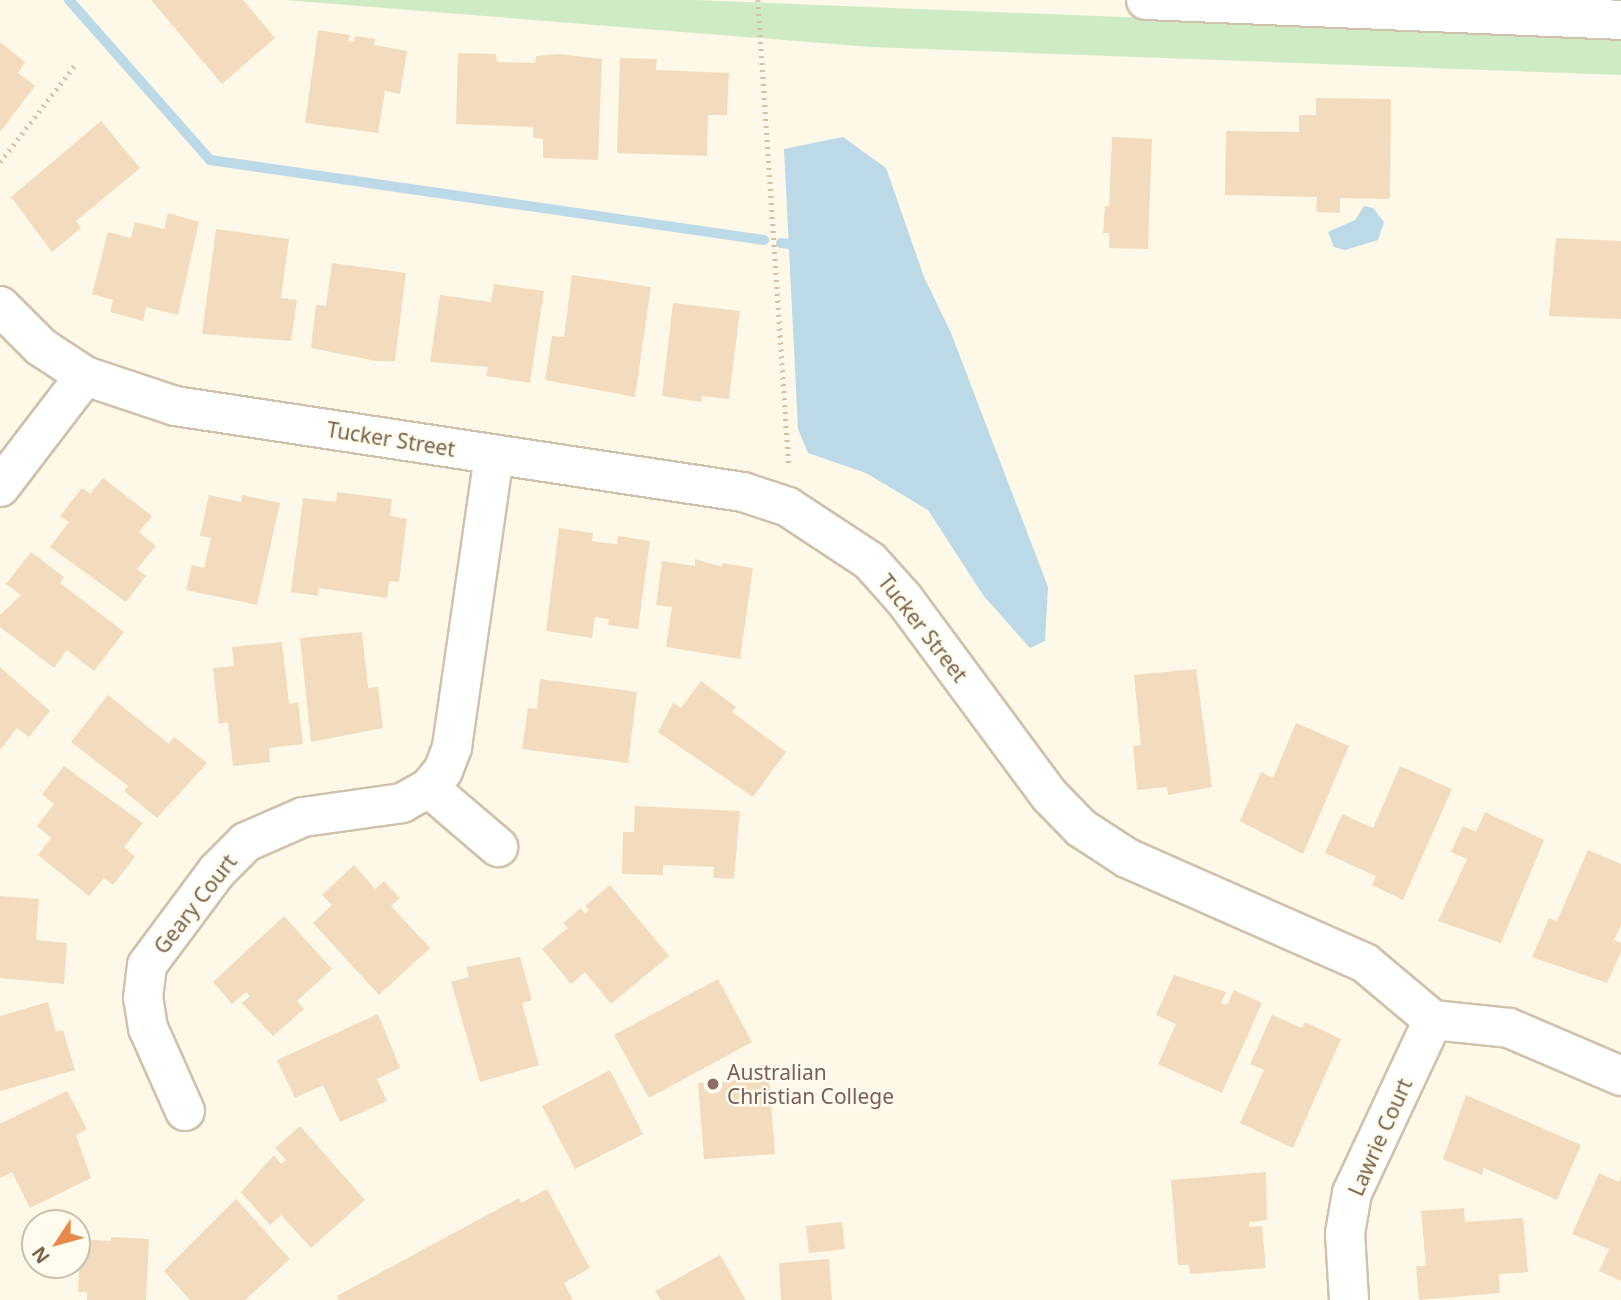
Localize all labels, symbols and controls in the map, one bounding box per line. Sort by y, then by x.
street label: Tucker Street [325,416,457,462]
street label: Tucker Street [873,569,973,687]
street label: Geary Court [148,849,242,959]
place label: Australian Christian College [727,1059,894,1109]
street label: Lawrie Court [1343,1074,1417,1200]
marker: Australian Christian College [705,1076,721,1092]
north arrow [21,1209,91,1279]
text: N [26,1241,56,1269]

